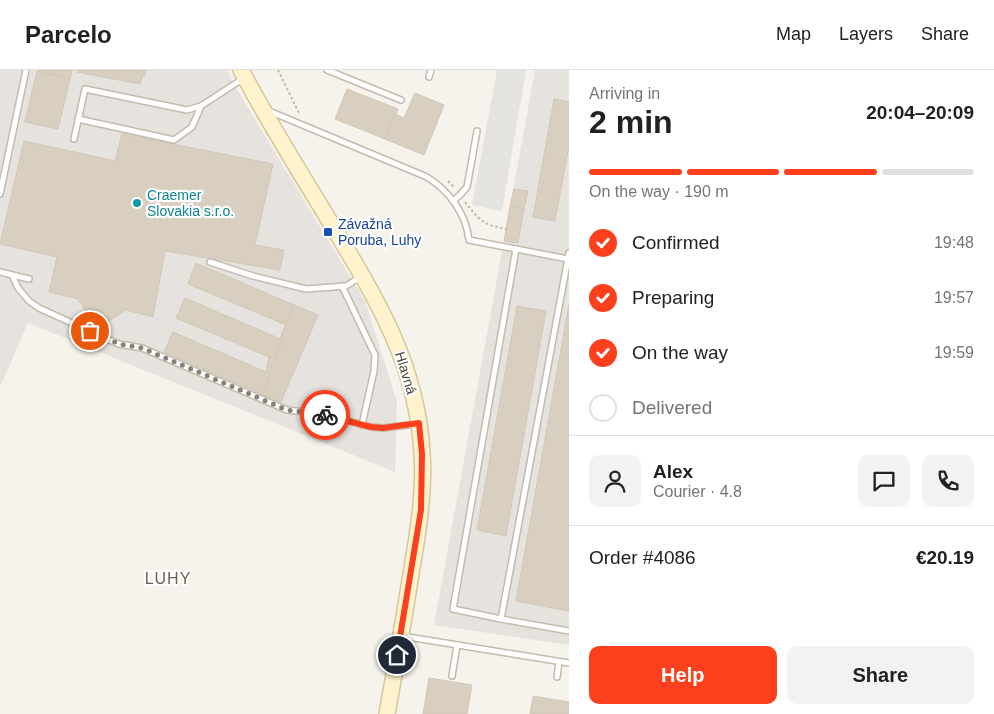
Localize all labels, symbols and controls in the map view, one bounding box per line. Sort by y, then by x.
text: Parcelo [25,21,112,48]
text: Map [776,24,811,44]
text: Layers [839,24,893,44]
text: Share [921,24,969,44]
text: Arriving in [589,85,660,102]
text: 20:04–20:09 [866,102,974,123]
text: 2 min [589,104,673,140]
text: On the way · 190 m [589,183,729,200]
place label: Craemer Slovakia s.r.o. [147,187,234,219]
marker: Craemer Slovakia s.r.o. [131,197,143,209]
place label: Závažná Poruba, Luhy [338,216,421,248]
marker: Závažná Poruba, Luhy [322,226,334,238]
icon: check [589,229,617,257]
text: Confirmed [632,232,720,253]
text: 19:48 [934,234,974,251]
icon: check [589,284,617,312]
text: Preparing [632,287,714,308]
text: 19:57 [934,289,974,306]
pin [69,310,111,352]
icon: bag [76,317,104,345]
icon: check [589,339,617,367]
text: On the way [632,342,728,363]
text: 19:59 [934,344,974,361]
street label: Hlavná [392,350,420,396]
courier [300,390,350,440]
text: Delivered [632,397,712,418]
icon: bike [311,401,339,429]
button: person [589,455,641,507]
button: chat [858,455,910,507]
button: phone [922,455,974,507]
text: Alex [653,461,693,482]
text: Courier · 4.8 [653,483,742,500]
text: Order #4086 [589,547,696,568]
text: €20.19 [916,547,974,568]
district label: LUHY [145,570,191,587]
pin [376,634,418,676]
icon: home [383,641,411,669]
button: Help [589,646,777,704]
button: Share [787,646,974,704]

